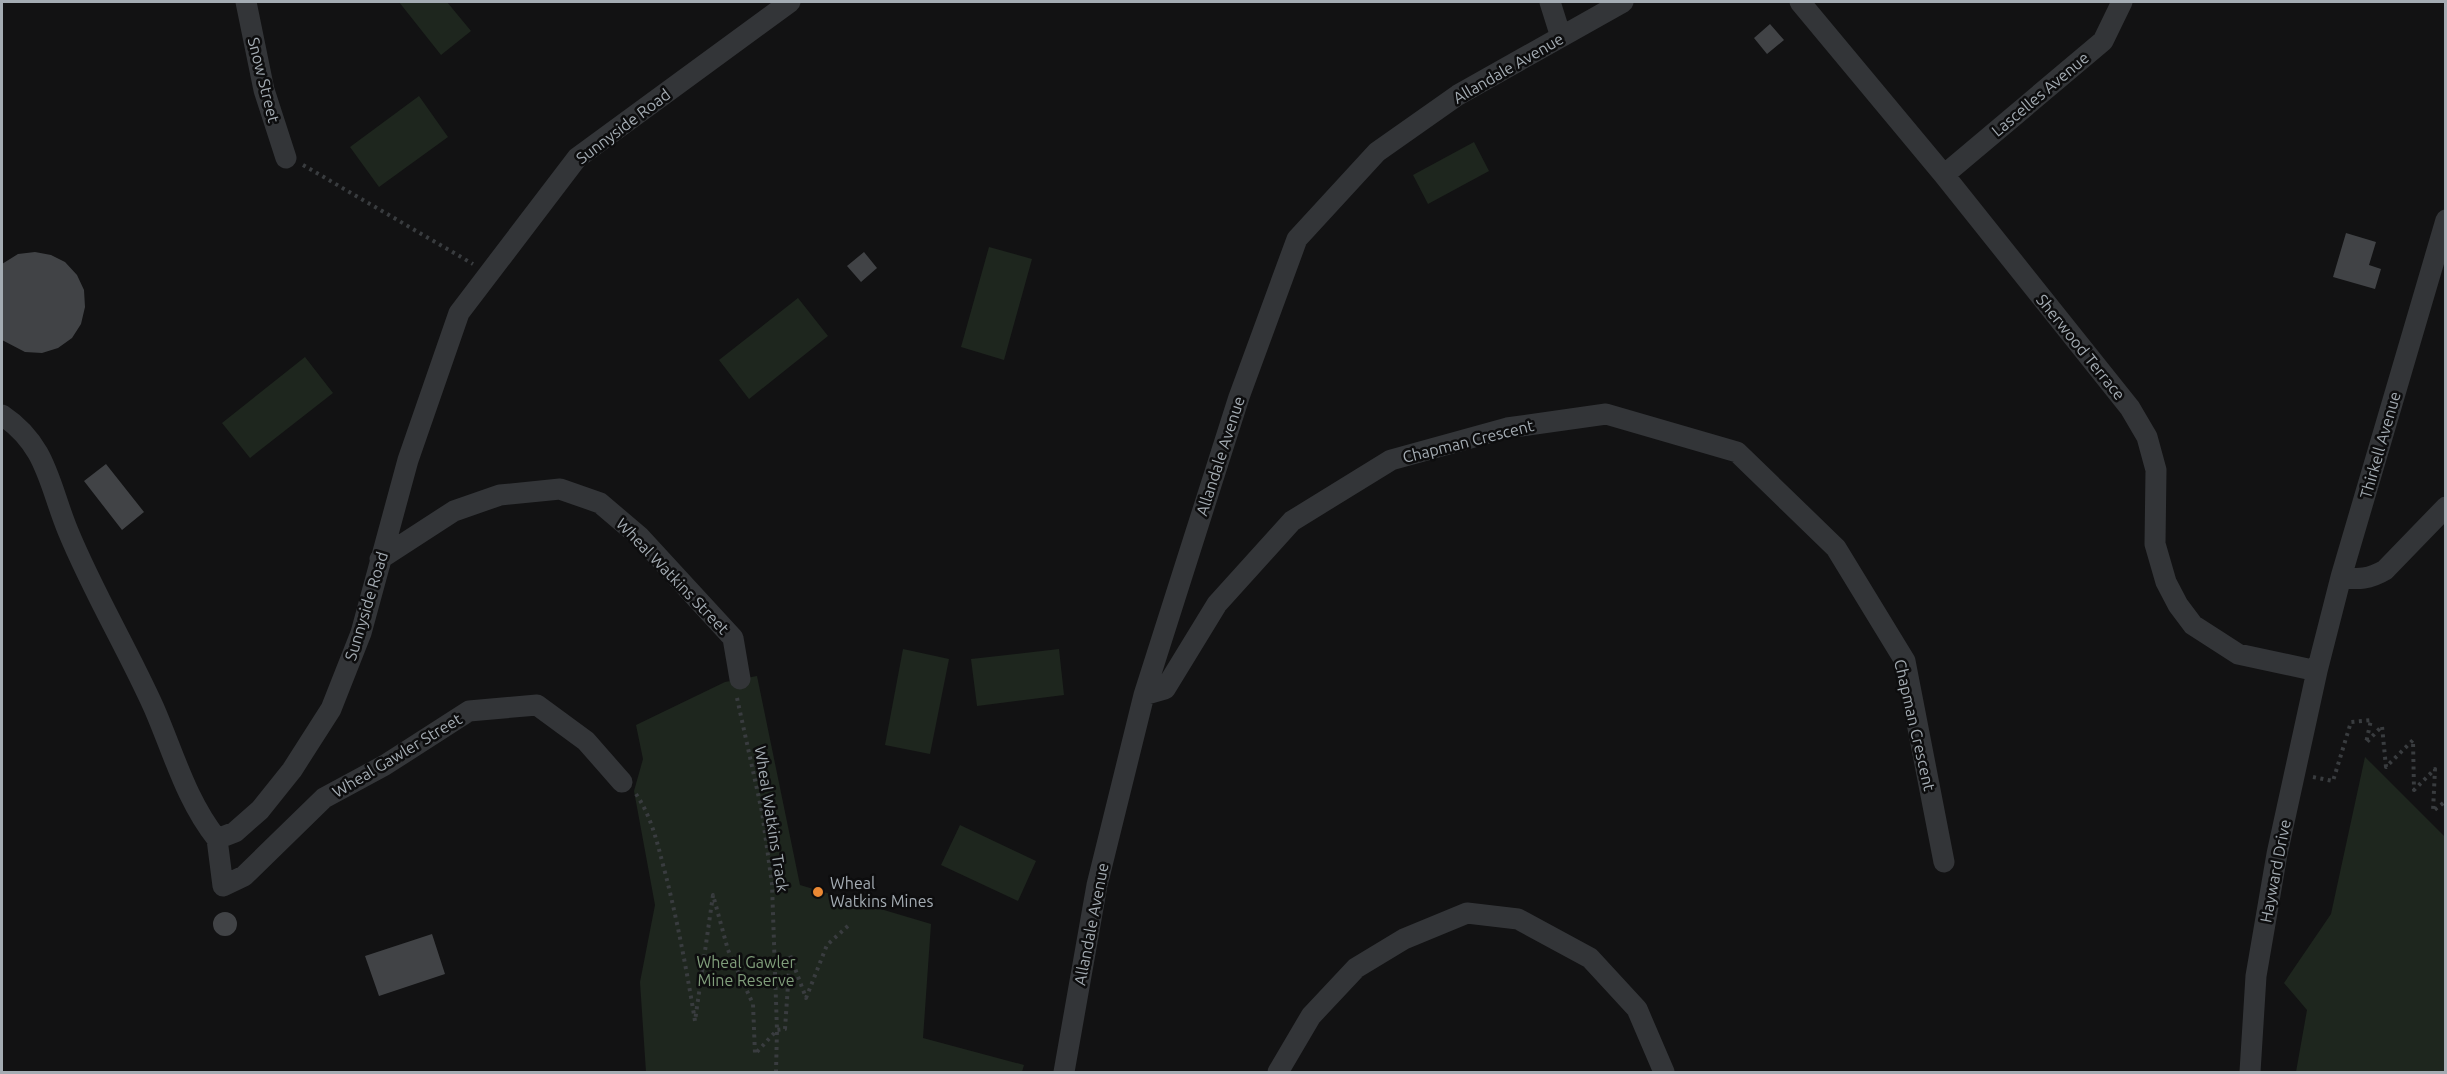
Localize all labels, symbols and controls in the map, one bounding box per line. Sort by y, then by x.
street label: Allandale Avenue [1450,29,1566,107]
street label: Snow Street [245,35,284,125]
street label: Lascelles Avenue [1988,48,2092,140]
street label: Sunnyside Road [572,85,674,167]
street label: Sherwood Terrace [2033,291,2129,403]
street label: Thirkell Avenue [2356,389,2404,501]
street label: Allandale Avenue [1192,394,1248,518]
street label: Chapman Crescent [1401,416,1536,466]
street label: Wheal Watkins Street [613,514,734,638]
street label: Sunnyside Road [341,549,391,663]
street label: Chapman Crescent [1891,657,1939,793]
street label: Wheal Gawler Street [329,709,465,801]
street label: Wheal Watkins Track [752,745,792,893]
street label: Hayward Drive [2256,818,2294,924]
street label: Allandale Avenue [1070,861,1112,987]
place label: Wheal Watkins Mines [830,874,933,910]
marker: Wheal Watkins Mines [811,885,825,899]
park label: Wheal Gawler Mine Reserve [696,953,796,989]

